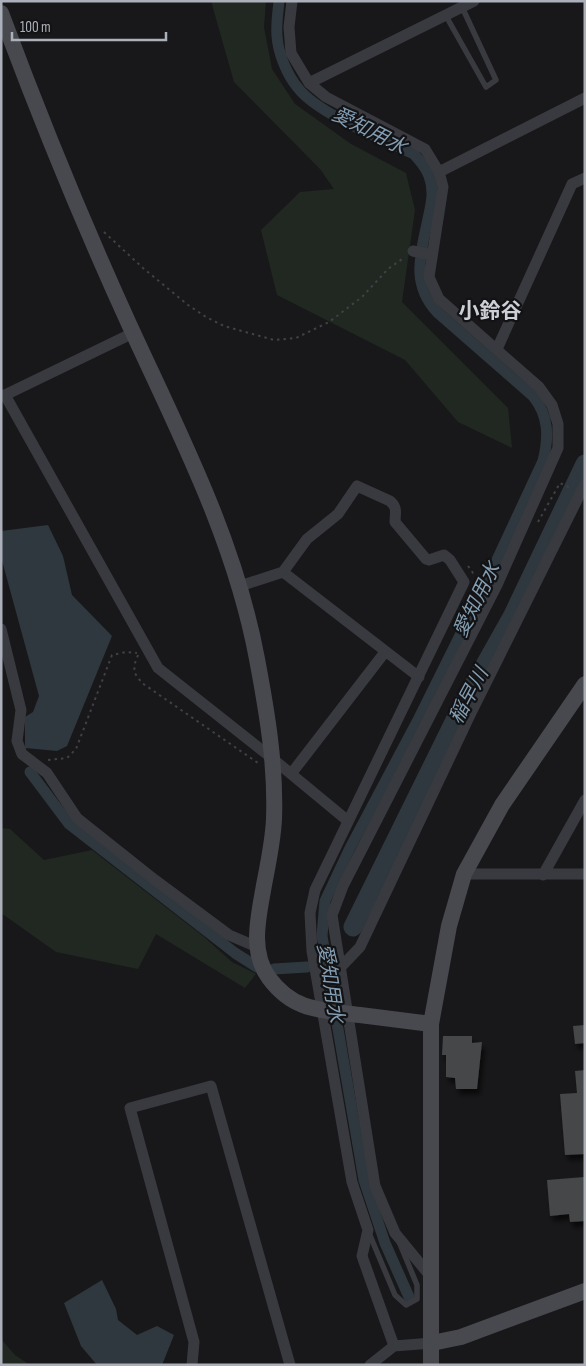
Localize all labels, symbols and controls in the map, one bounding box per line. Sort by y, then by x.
scale bar [12,10,166,42]
text: 100 m [20,18,51,37]
water label: 愛知用水 [328,102,412,161]
district label: 小鈴谷 [459,299,522,324]
water label: 愛知用水 [449,557,506,641]
water label: 稲早川 [444,662,495,728]
water label: 愛知用水 [312,942,348,1026]

